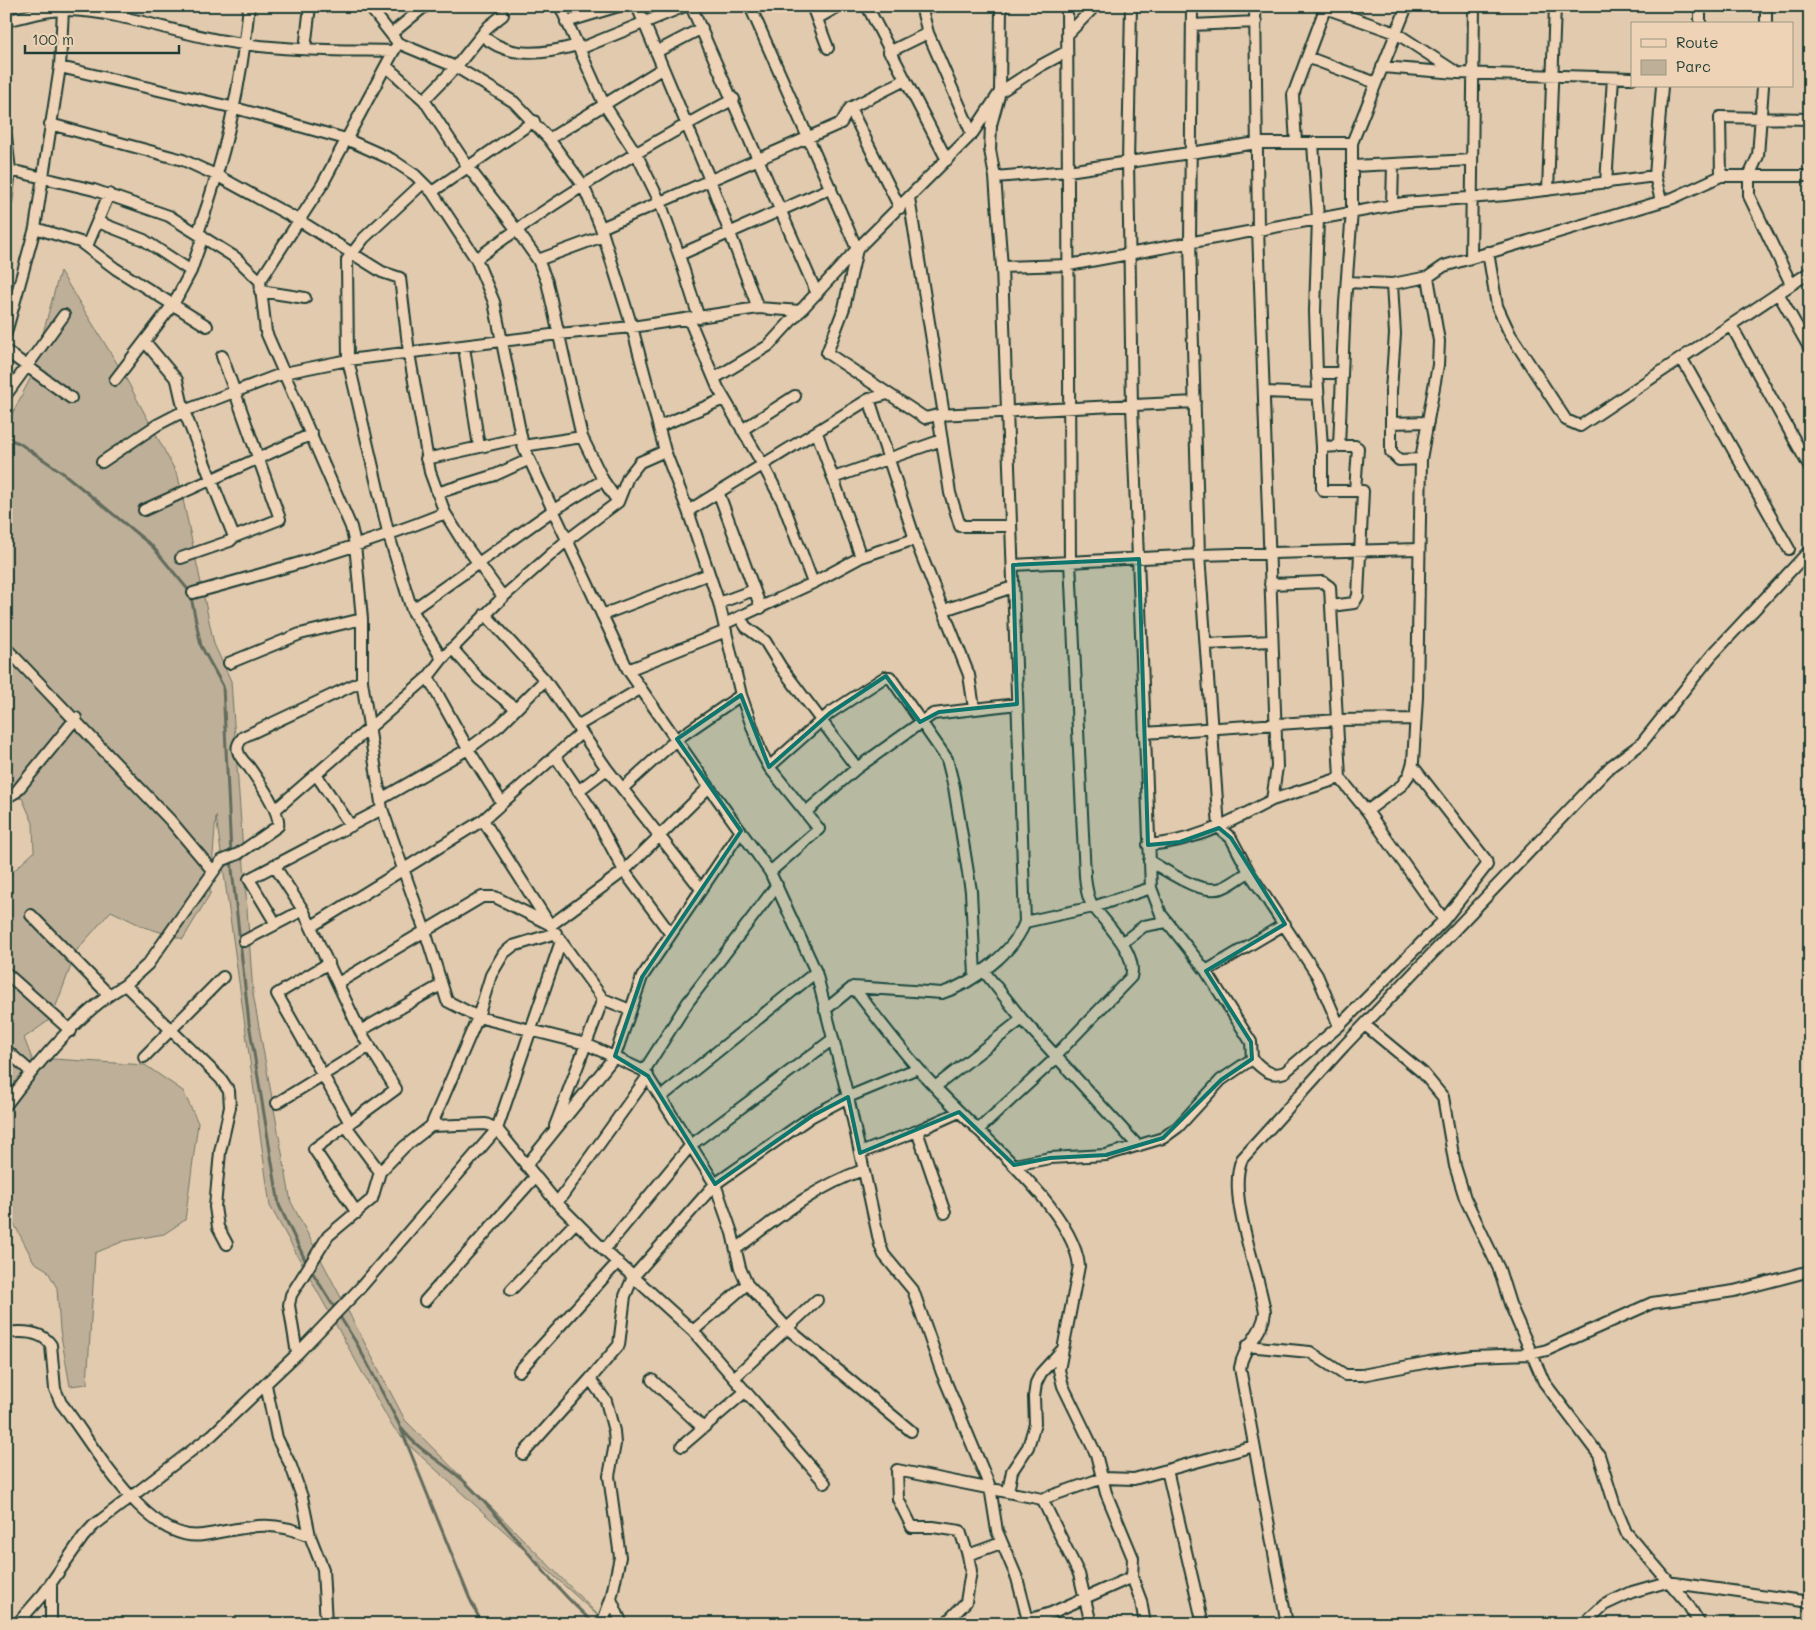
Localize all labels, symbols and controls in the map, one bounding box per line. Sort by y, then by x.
scale bar [25,22,179,54]
legend [1631,22,1794,88]
text: 100 m [32,29,74,49]
text: Route [1676,32,1719,52]
text: Parc [1676,56,1711,76]

